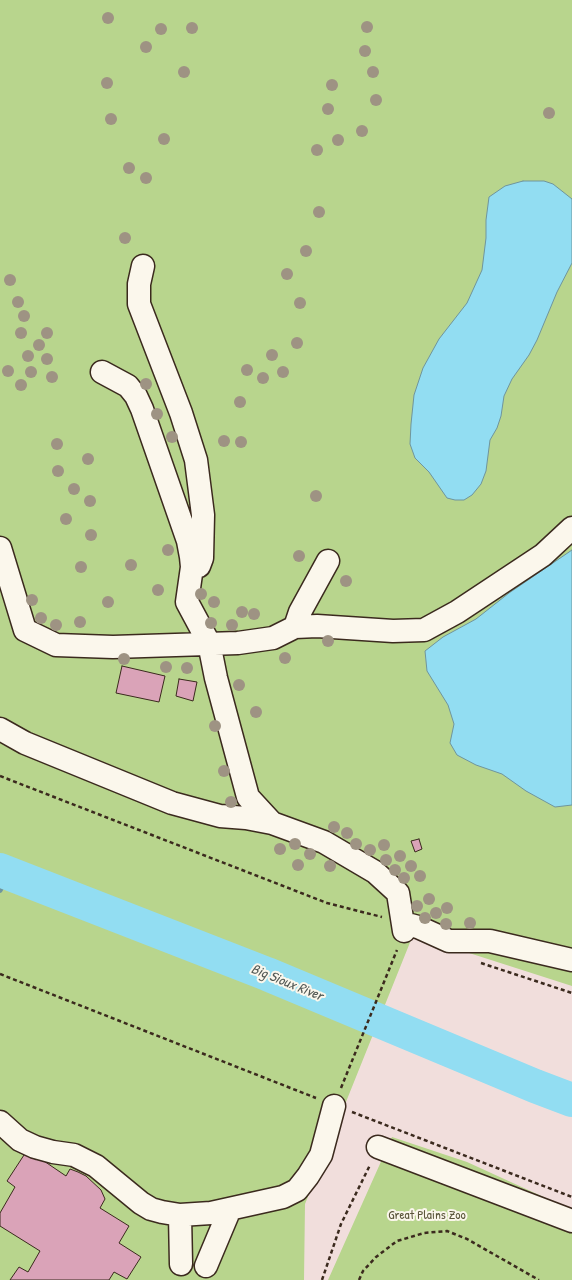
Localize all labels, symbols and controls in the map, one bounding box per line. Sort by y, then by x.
water label: Big Sioux River [249,961,325,1005]
park label: Great Plains Zoo [388,1208,466,1224]

